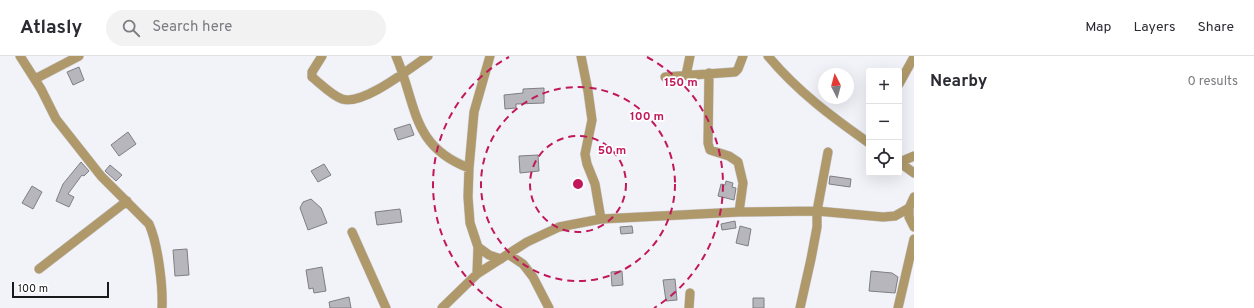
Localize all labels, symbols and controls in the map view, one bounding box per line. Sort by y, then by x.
search box [106,10,386,46]
text: Atlasly [20,16,82,40]
icon: search [120,17,142,39]
text: Search here [152,18,232,37]
text: Map [1085,19,1111,36]
text: Layers [1133,19,1175,36]
text: Share [1197,19,1234,36]
north arrow [818,68,854,104]
map controls [866,68,902,176]
button: + [866,68,902,104]
text: Nearby [930,71,987,93]
text: 0 results [1187,74,1238,90]
text: 150 m [664,75,698,91]
button: − [866,104,902,140]
text: 100 m [630,109,664,125]
button: locate [866,140,902,176]
text: 50 m [598,143,626,159]
centre of rings [571,177,585,191]
scale bar [12,280,109,299]
text: 100 m [18,282,48,296]

